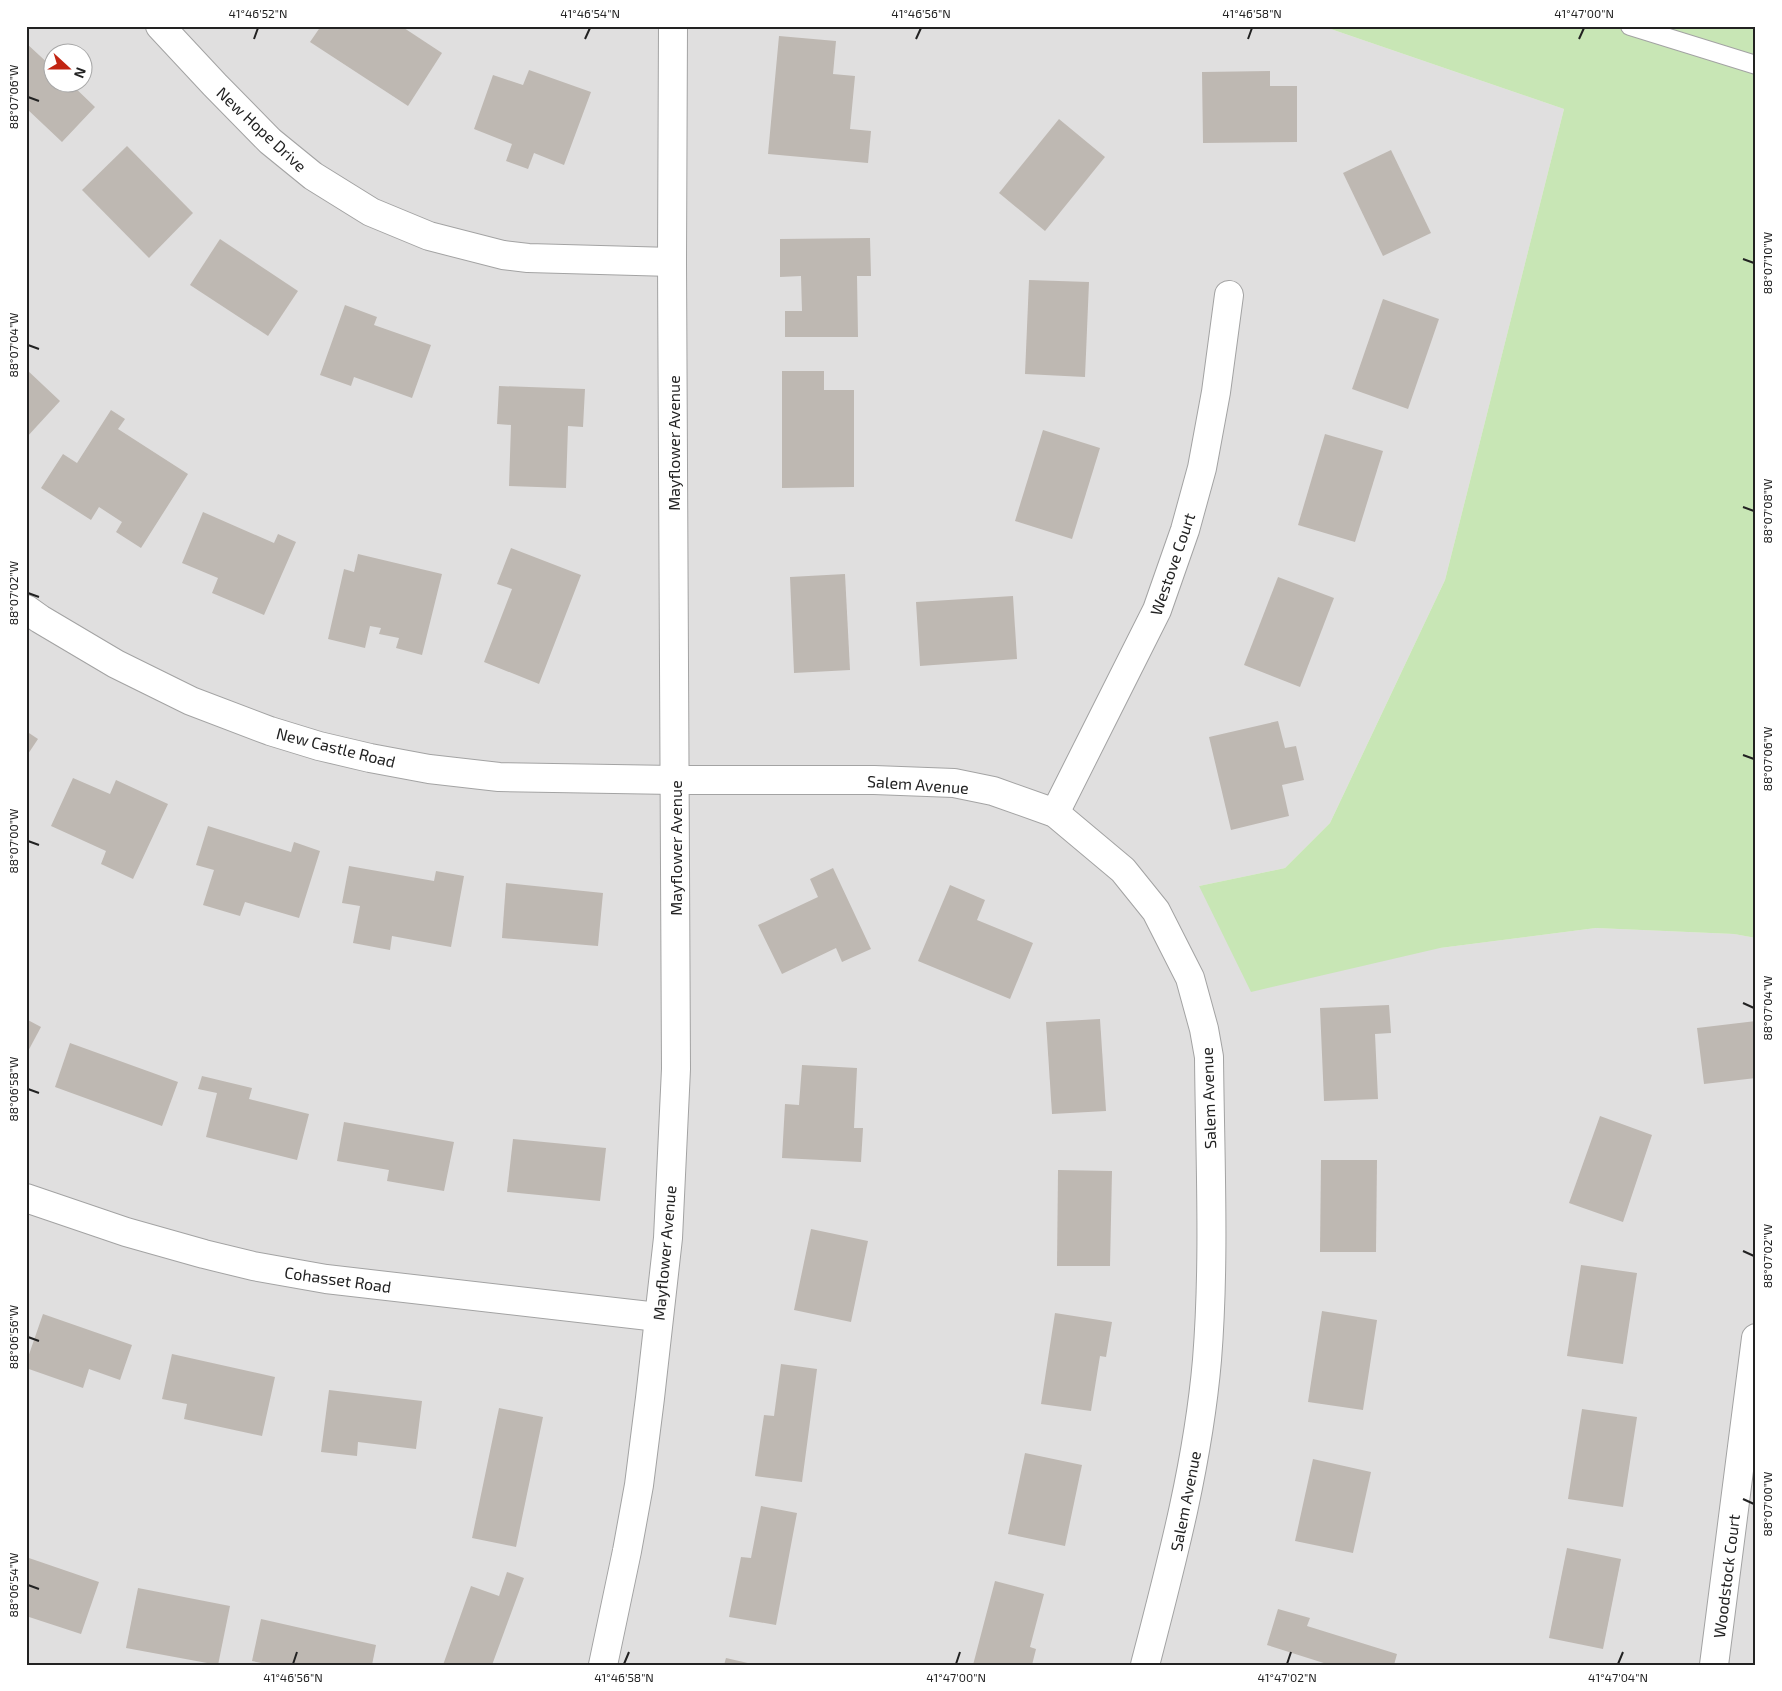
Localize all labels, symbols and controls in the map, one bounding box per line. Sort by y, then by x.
text: 41°46'52"N [228,6,288,20]
text: 41°46'54"N [560,6,620,20]
text: 41°46'56"N [891,6,951,20]
text: 41°46'58"N [1222,6,1282,20]
text: 41°47'00"N [1554,6,1614,20]
north arrow [42,42,92,92]
text: 88°07'06"W [6,65,20,129]
text: N [71,65,90,81]
street label: New Hope Drive [213,83,311,175]
text: 88°07'10"W [1760,232,1774,294]
text: 88°07'04"W [6,313,20,378]
street label: Mayflower Avenue [664,375,683,511]
text: 88°07'08"W [1760,479,1774,543]
street label: Westove Court [1146,510,1198,618]
text: 88°07'02"W [6,561,20,625]
street label: New Castle Road [274,723,398,771]
text: 88°07'06"W [1760,727,1774,791]
street label: Salem Avenue [867,771,969,797]
street label: Mayflower Avenue [666,780,685,916]
text: 88°07'00"W [6,809,20,873]
text: 88°07'04"W [1760,976,1774,1041]
street label: Salem Avenue [1197,1047,1219,1149]
text: 88°06'58"W [6,1057,20,1121]
street label: Mayflower Avenue [649,1185,679,1321]
text: 88°07'02"W [1760,1224,1774,1288]
street label: Cohasset Road [283,1262,393,1296]
text: 88°06'56"W [6,1305,20,1369]
street label: Salem Avenue [1166,1449,1204,1553]
text: 88°07'00"W [1760,1472,1774,1536]
street label: Woodstock Court [1709,1513,1743,1639]
text: 88°06'54"W [6,1553,20,1617]
text: 41°46'56"N [263,1670,323,1684]
text: 41°46'58"N [594,1670,654,1684]
text: 41°47'00"N [926,1670,986,1684]
text: 41°47'02"N [1257,1670,1317,1684]
text: 41°47'04"N [1588,1670,1648,1684]

